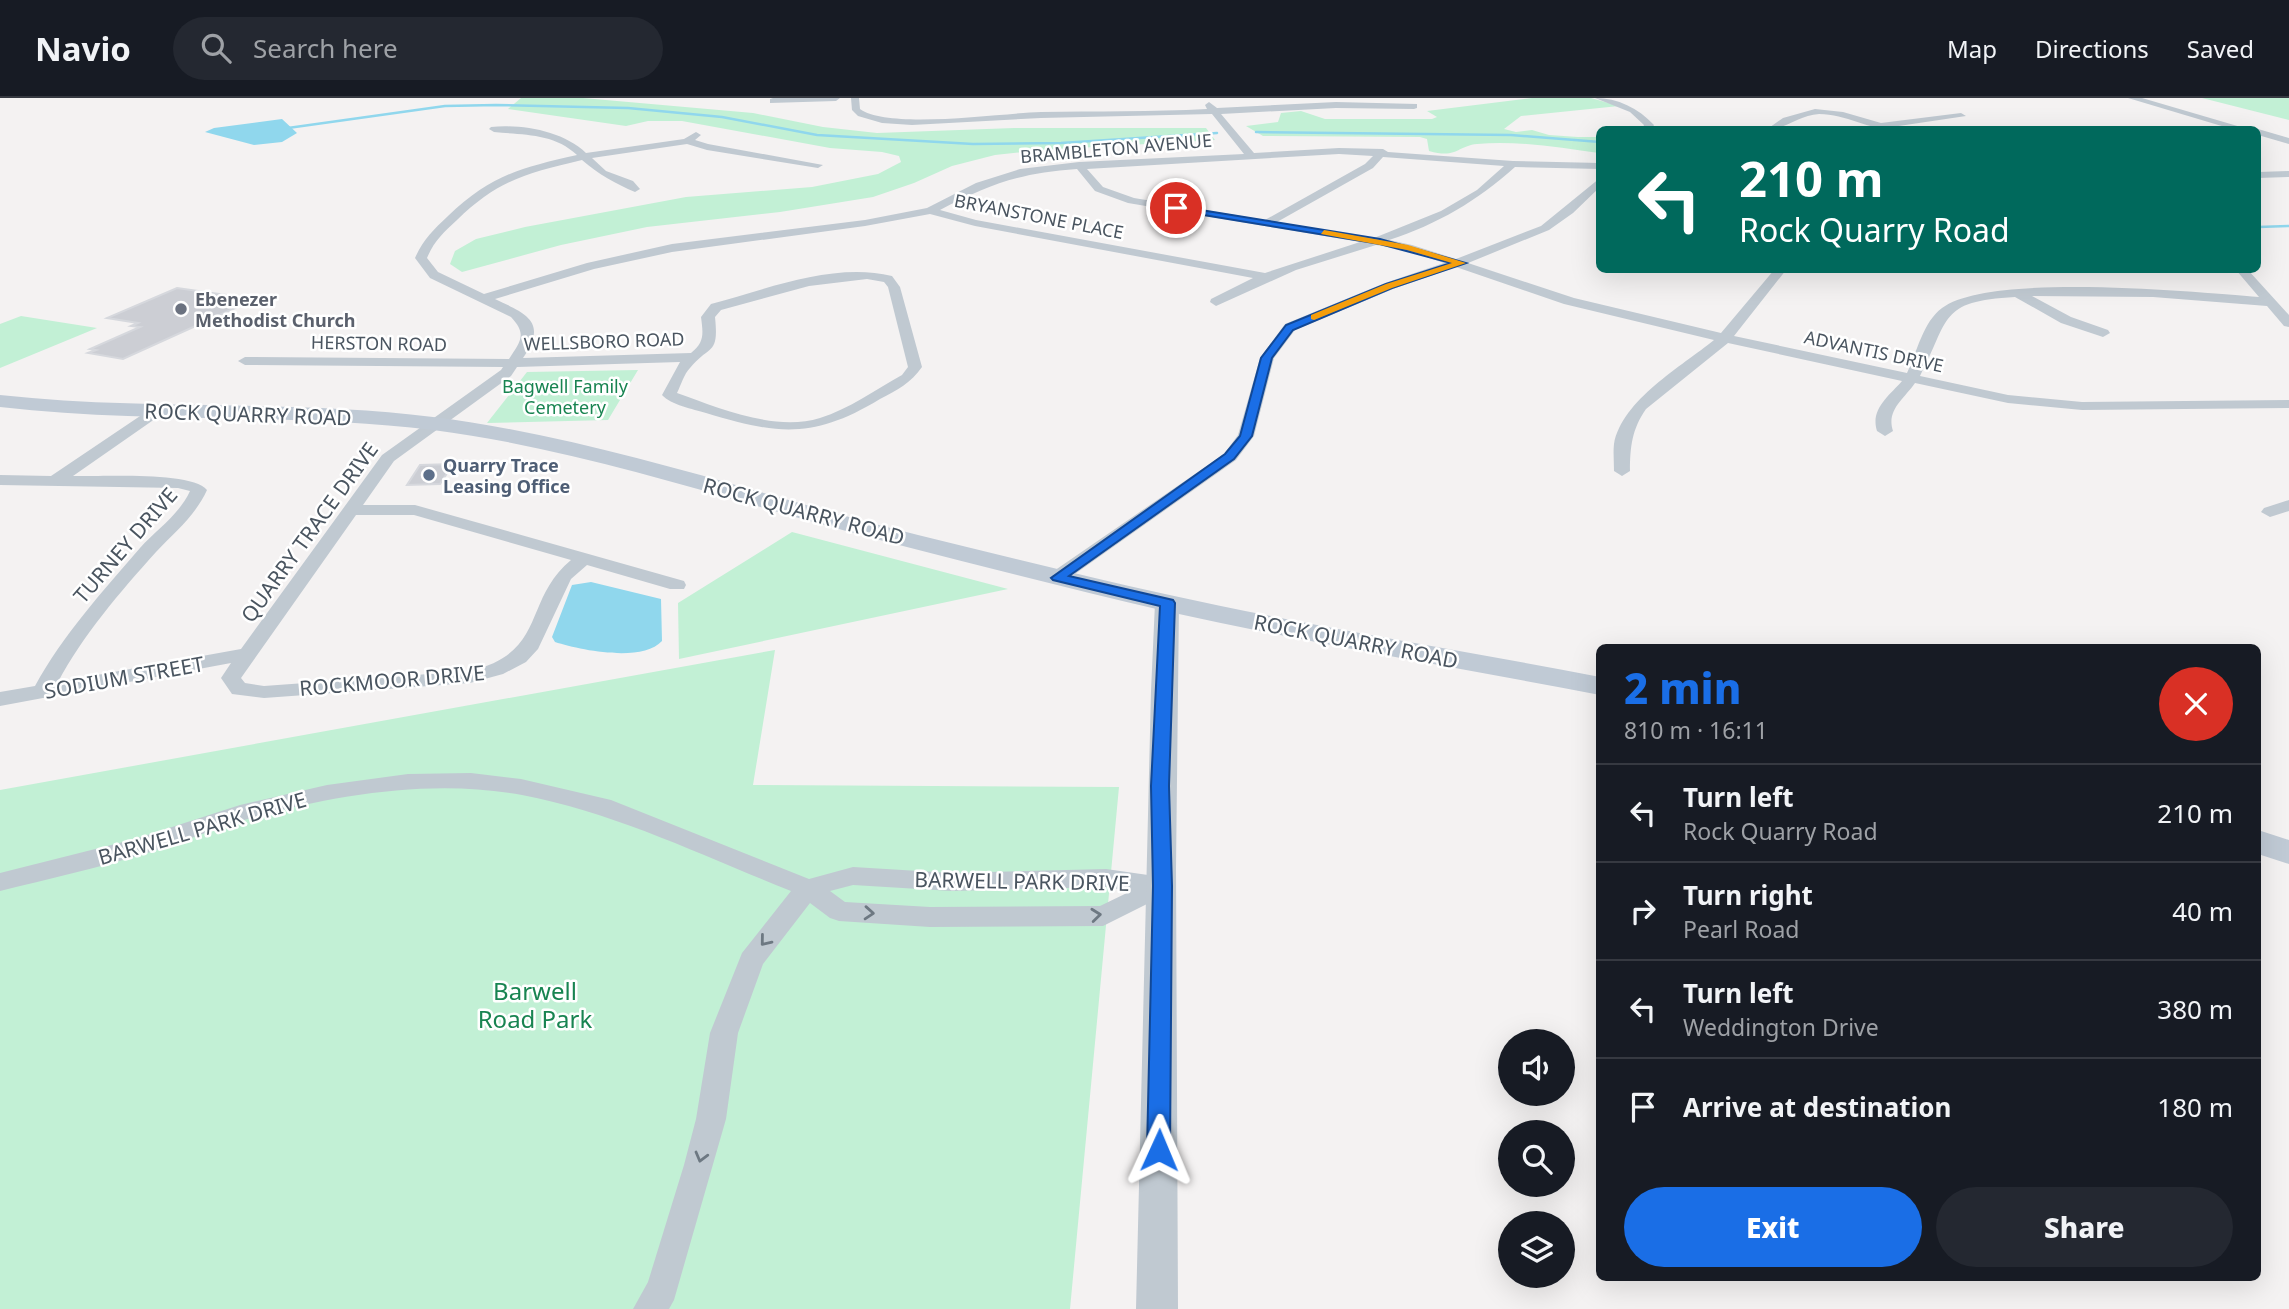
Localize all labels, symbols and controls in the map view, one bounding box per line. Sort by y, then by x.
search box [173,17,663,80]
text: Navio [35,26,131,71]
icon: search [197,29,235,67]
text: Search here [253,30,398,66]
text: Map [1947,32,1997,65]
text: Directions [2035,32,2149,65]
text: Saved [2187,32,2254,65]
street label: BRAMBLETON AVENUE [1019,128,1213,168]
text: 210 m [1739,145,1884,211]
icon: left [1624,154,1715,245]
pin [1146,178,1206,238]
street label: BRYANSTONE PLACE [952,188,1126,244]
icon: arrive [1157,189,1195,227]
text: Rock Quarry Road [1739,208,2010,251]
place label: Ebenezer Methodist Church [195,287,355,332]
marker: Ebenezer Methodist Church [173,301,189,317]
street label: ADVANTIS DRIVE [1802,325,1946,377]
street label: WELLSBORO ROAD [523,326,685,356]
street label: HERSTON ROAD [311,330,447,356]
park label: Bagwell Family Cemetery [502,374,629,419]
street label: ROCK QUARRY ROAD [144,396,352,432]
street label: QUARRY TRACE DRIVE [234,436,384,628]
place label: Quarry Trace Leasing Office [443,453,570,498]
marker: Quarry Trace Leasing Office [421,467,437,483]
street label: ROCK QUARRY ROAD [700,471,908,551]
street label: TURNEY DRIVE [67,481,183,609]
street label: ROCK QUARRY ROAD [1252,607,1460,675]
street label: SODIUM STREET [42,649,206,705]
street label: ROCKMOOR DRIVE [298,658,486,702]
text: 2 min [1624,659,1741,716]
button: close [2159,667,2233,741]
text: 810 m · 16:11 [1624,714,1768,746]
text: Turn left [1683,779,1794,815]
street label: BARWELL PARK DRIVE [95,785,309,871]
icon: left [1624,794,1662,832]
text: 210 m [2157,795,2233,831]
text: Rock Quarry Road [1683,815,1878,847]
street label: BARWELL PARK DRIVE [914,865,1130,897]
text: Turn right [1683,877,1813,913]
icon: right [1624,892,1662,930]
text: 40 m [2172,893,2233,929]
one-way arrow [864,905,875,920]
one-way arrow [1090,907,1102,922]
text: Pearl Road [1683,913,1799,945]
one-way arrow [761,934,774,946]
park label: Barwell Road Park [478,974,592,1035]
text: Turn left [1683,975,1794,1011]
icon: left [1624,990,1662,1028]
text: 380 m [2157,991,2233,1027]
text: Weddington Drive [1683,1011,1879,1043]
map controls [1498,1029,1575,1288]
button: sound [1498,1029,1575,1106]
icon: arrive [1624,1088,1662,1126]
text: Arrive at destination [1683,1089,1952,1125]
text: 180 m [2157,1089,2233,1125]
position arrow [1122,1113,1196,1187]
button: search [1498,1120,1575,1197]
one-way arrow [695,1150,709,1162]
button: Exit [1624,1187,1922,1267]
button: Share [1936,1187,2233,1267]
button: layers [1498,1211,1575,1288]

